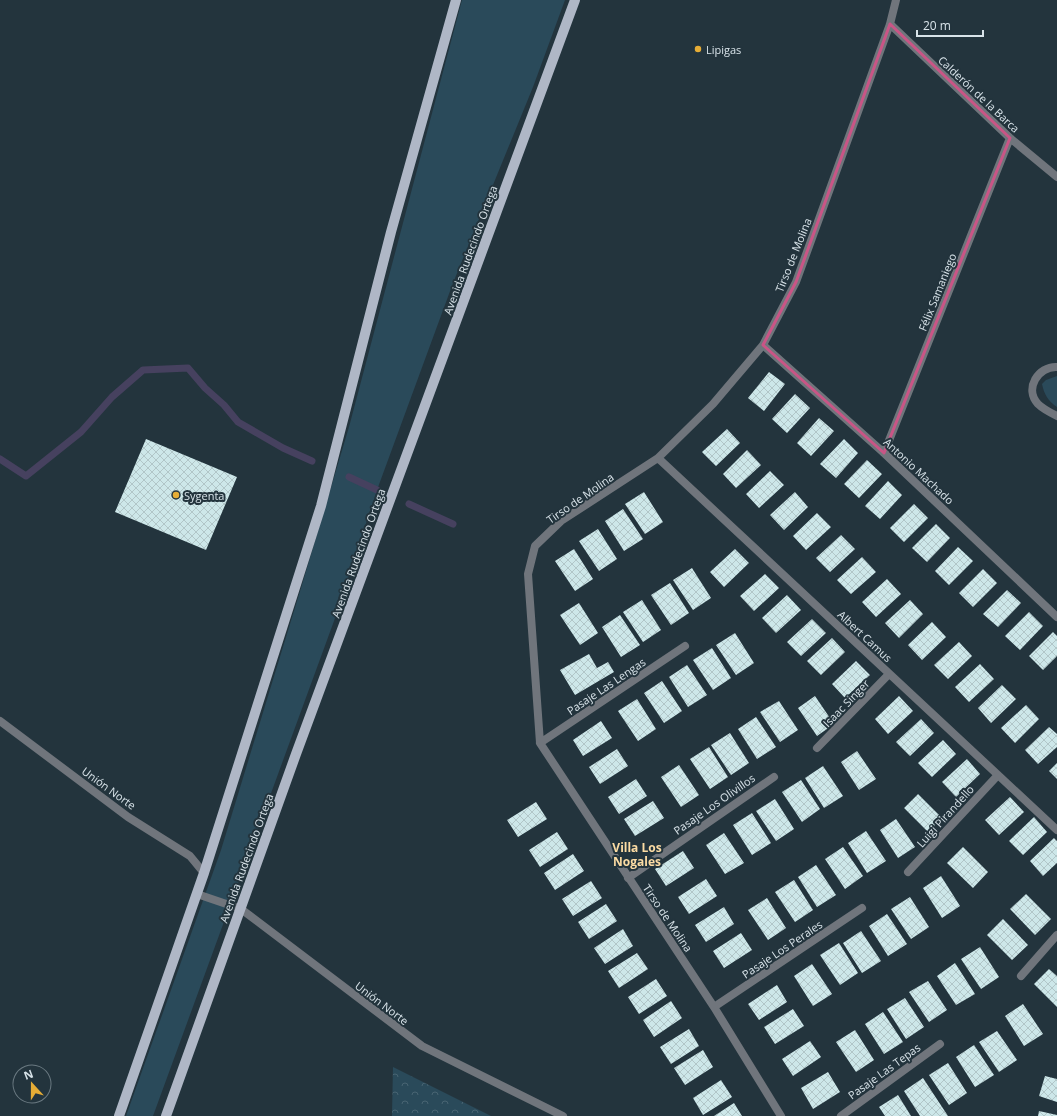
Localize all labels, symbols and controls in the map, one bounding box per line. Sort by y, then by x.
scale bar [917,12,983,38]
text: 20 m [923,17,951,34]
place label: Lipigas [706,42,741,57]
marker: Lipigas [693,44,703,54]
street label: Calderón de la Barca [935,52,1023,136]
street label: Avenida Rudecindo Ortega [440,183,500,317]
street label: Tirso de Molina [771,216,815,294]
street label: Félix Samaniego [915,250,960,333]
street label: Antonio Machado [881,435,958,508]
street label: Tirso de Molina [543,469,617,527]
street label: Avenida Rudecindo Ortega [328,486,388,620]
place label: Sygenta [184,488,224,503]
marker: Sygenta [171,490,181,500]
street label: Albert Camus [835,607,895,665]
street label: Pasaje Las Lengas [564,654,648,718]
street label: Isaac Singer [819,676,873,730]
street label: Unión Norte [79,763,139,813]
street label: Pasaje Los Olivillos [670,770,758,838]
street label: Luigi Pirandello [913,781,977,850]
street label: Avenida Rudecindo Ortega [216,791,276,925]
district label: Villa Los Nogales [612,839,662,870]
street label: Tirso de Molina [640,881,696,955]
street label: Pasaje Los Perales [739,917,825,981]
street label: Unión Norte [352,978,412,1028]
street label: Pasaje Las Tepas [845,1040,923,1102]
north arrow [12,1064,52,1104]
text: N [21,1066,35,1083]

